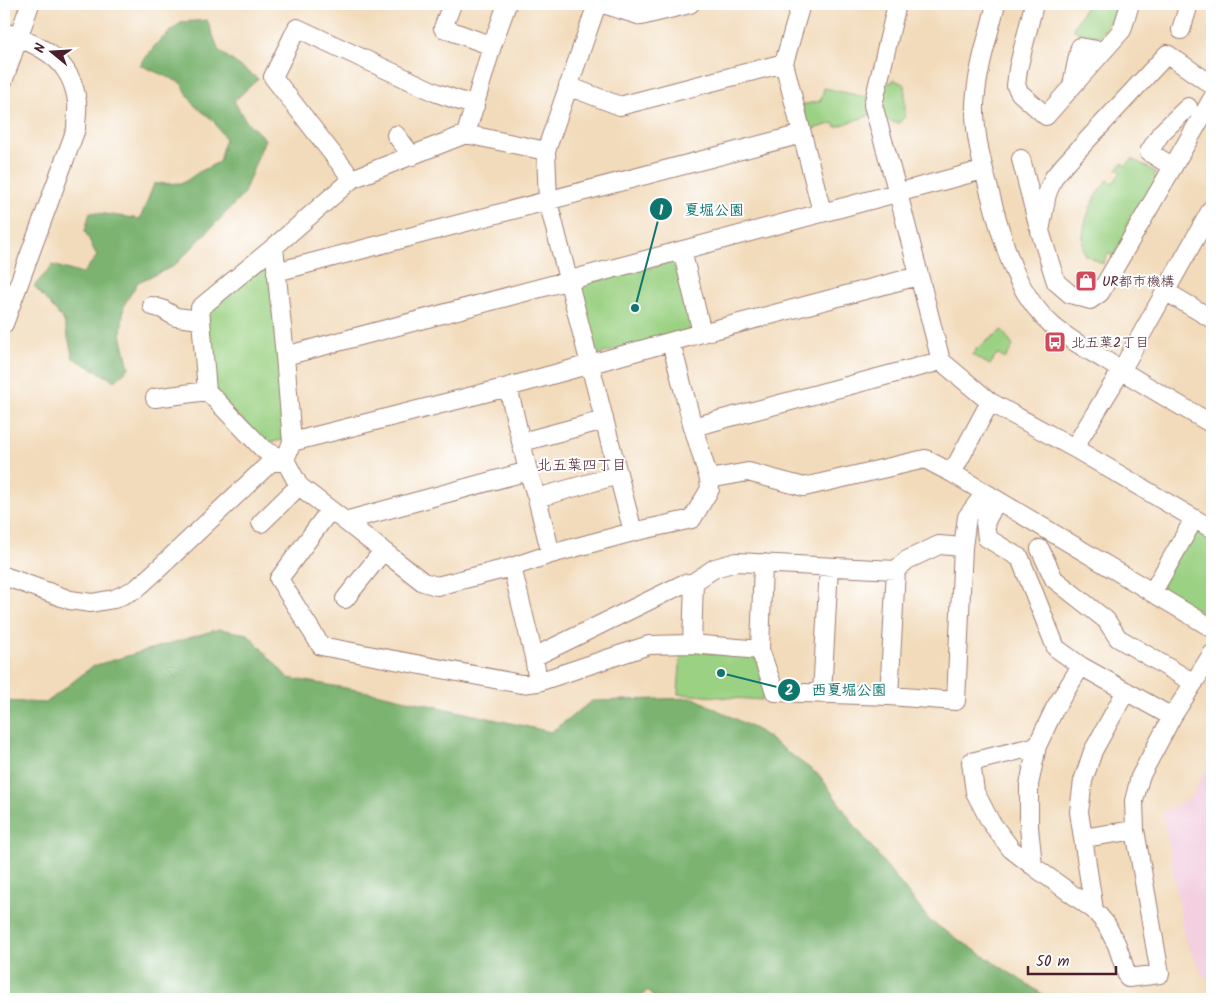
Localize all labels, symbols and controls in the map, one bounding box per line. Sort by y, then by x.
north arrow [28,28,78,78]
text: N [29,41,52,56]
callout: 夏堀公園 [649,194,754,224]
text: 1 [659,199,664,223]
text: 夏堀公園 [684,199,744,223]
shop icon: UR都市機構 [1074,269,1098,293]
place label: UR都市機構 [1102,271,1175,293]
bus stop icon: 北五葉2丁目 [1043,330,1067,354]
place label: 北五葉2丁目 [1071,332,1149,354]
district label: 北五葉四丁目 [537,454,627,478]
callout: 西夏堀公園 [777,675,897,705]
text: 2 [785,679,794,703]
text: 西夏堀公園 [811,679,887,703]
scale bar [1028,943,1116,975]
text: 50 m [1036,950,1070,974]

